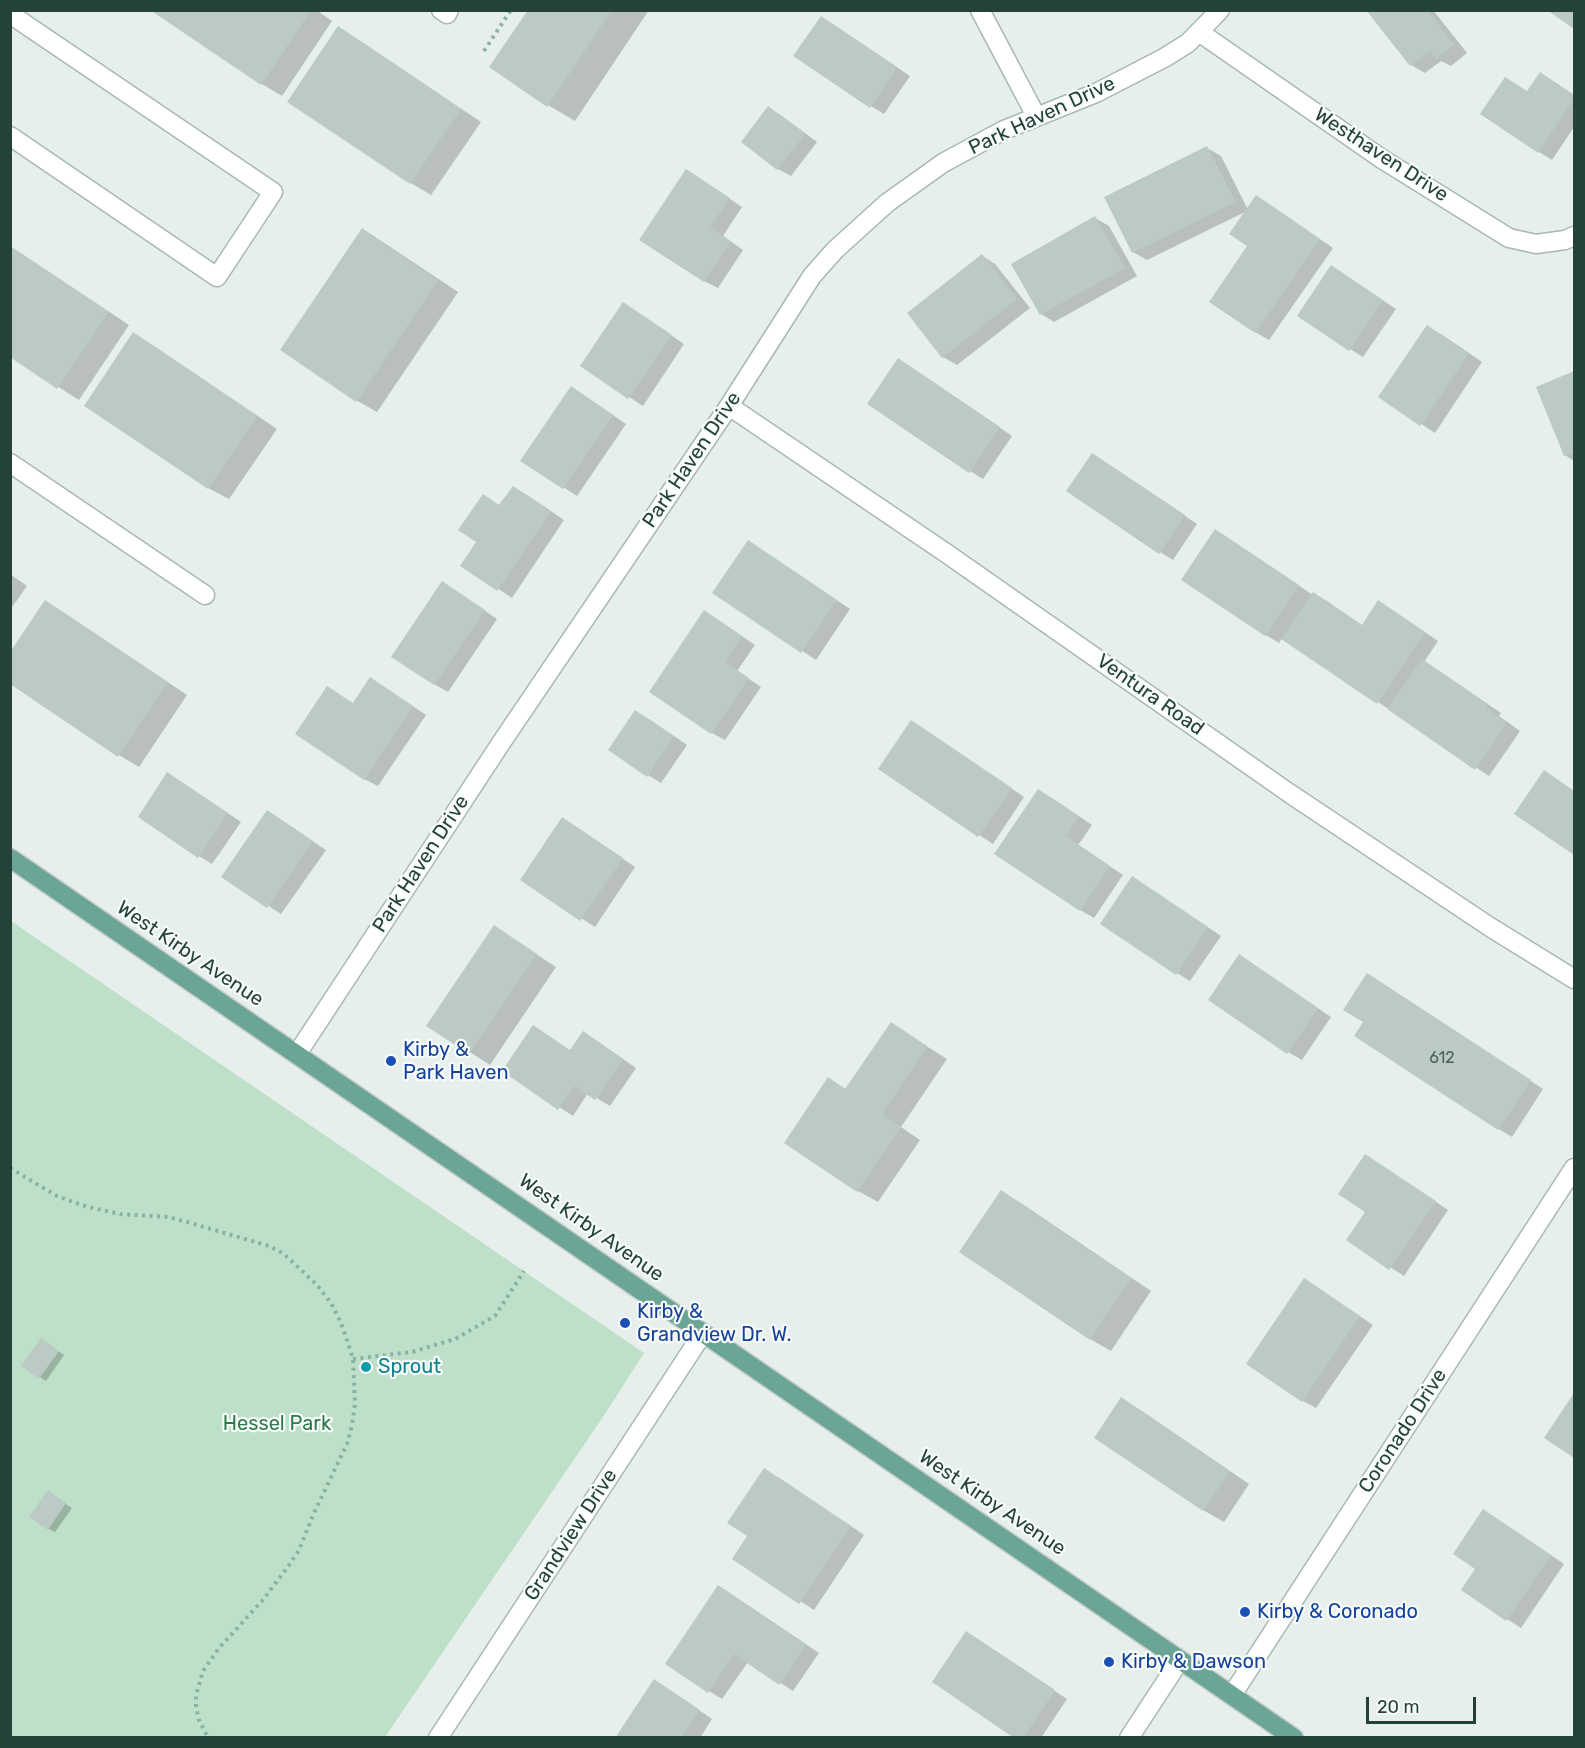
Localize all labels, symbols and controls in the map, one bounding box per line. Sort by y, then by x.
street label: Park Haven Drive [965,72,1119,160]
street label: Westhaven Drive [1310,103,1452,207]
street label: Park Haven Drive [638,388,746,532]
street label: Ventura Road [1092,649,1208,741]
street label: Park Haven Drive [368,791,474,937]
street label: West Kirby Avenue [112,896,268,1012]
place label: Kirby & Park Haven [403,1038,509,1085]
house number: 612 [1429,1048,1455,1068]
marker: Kirby & Park Haven [384,1054,398,1068]
street label: West Kirby Avenue [514,1169,668,1287]
place label: Kirby & Grandview Dr. W. [637,1300,791,1347]
marker: Kirby & Grandview Dr. W. [618,1316,632,1330]
place label: Sprout [378,1355,441,1379]
marker: Sprout [359,1360,373,1374]
street label: Coronado Drive [1354,1364,1452,1498]
park label: Hessel Park [223,1412,331,1436]
street label: West Kirby Avenue [914,1445,1070,1561]
street label: Grandview Drive [520,1465,622,1605]
place label: Kirby & Coronado [1257,1600,1418,1624]
marker: Kirby & Coronado [1238,1605,1252,1619]
place label: Kirby & Dawson [1121,1650,1266,1674]
marker: Kirby & Dawson [1102,1655,1116,1669]
scale bar [1369,1685,1478,1723]
text: 20 m [1377,1696,1419,1718]

